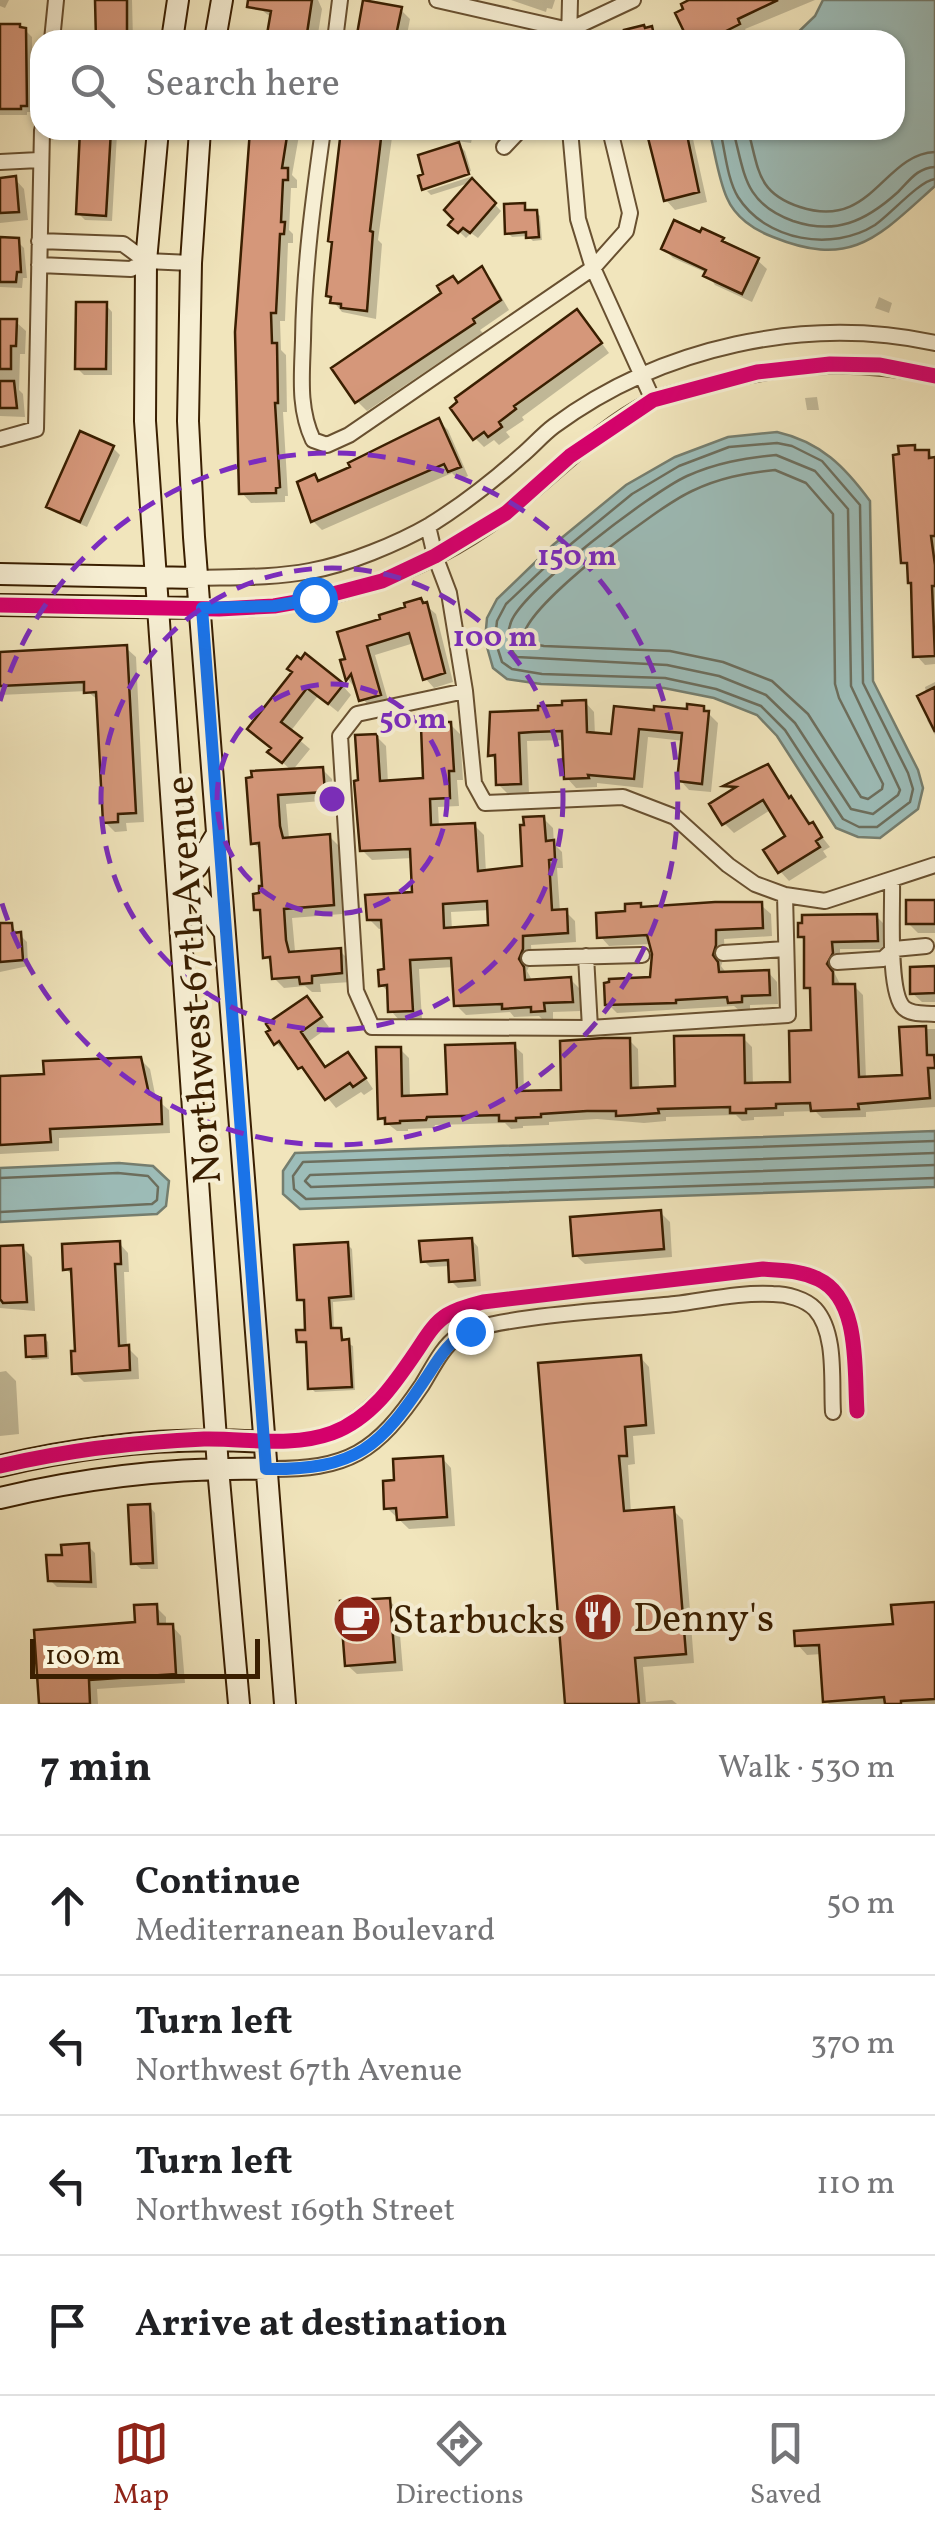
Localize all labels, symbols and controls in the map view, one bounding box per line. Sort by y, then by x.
search box [30,30,905,140]
icon: search [65,58,120,113]
text: Search here [145,59,340,112]
text: 150 m [537,536,617,578]
route start [292,577,338,623]
text: 100 m [453,617,537,659]
text: 50 m [379,699,447,741]
street label: Northwest 67th Avenue [154,774,238,1186]
centre of rings [314,781,350,817]
route end [448,1309,494,1355]
restaurant icon: Denny's [572,1591,624,1643]
cafe icon: Starbucks [331,1593,383,1645]
place label: Denny's [633,1593,774,1649]
place label: Starbucks [392,1595,565,1651]
scale bar [30,1634,260,1678]
text: 100 m [45,1637,120,1676]
text: 7 min [40,1740,152,1799]
text: Walk · 530 m [718,1747,895,1791]
text: Continue [135,1857,300,1910]
icon: ahead [40,1878,95,1933]
text: 50 m [826,1883,895,1927]
text: Mediterranean Boulevard [135,1910,495,1954]
text: Turn left [135,1997,292,2050]
icon: left [40,2018,95,2073]
text: 370 m [810,2023,895,2067]
text: Northwest 67th Avenue [135,2050,462,2094]
text: Turn left [135,2137,292,2190]
icon: left [40,2158,95,2213]
text: 110 m [816,2163,895,2207]
text: Northwest 169th Street [135,2190,455,2234]
icon: arrive [40,2298,95,2353]
text: Arrive at destination [135,2299,508,2352]
tab: Map [113,2416,169,2515]
tab: Directions [395,2416,524,2515]
tab: Saved [750,2416,822,2515]

